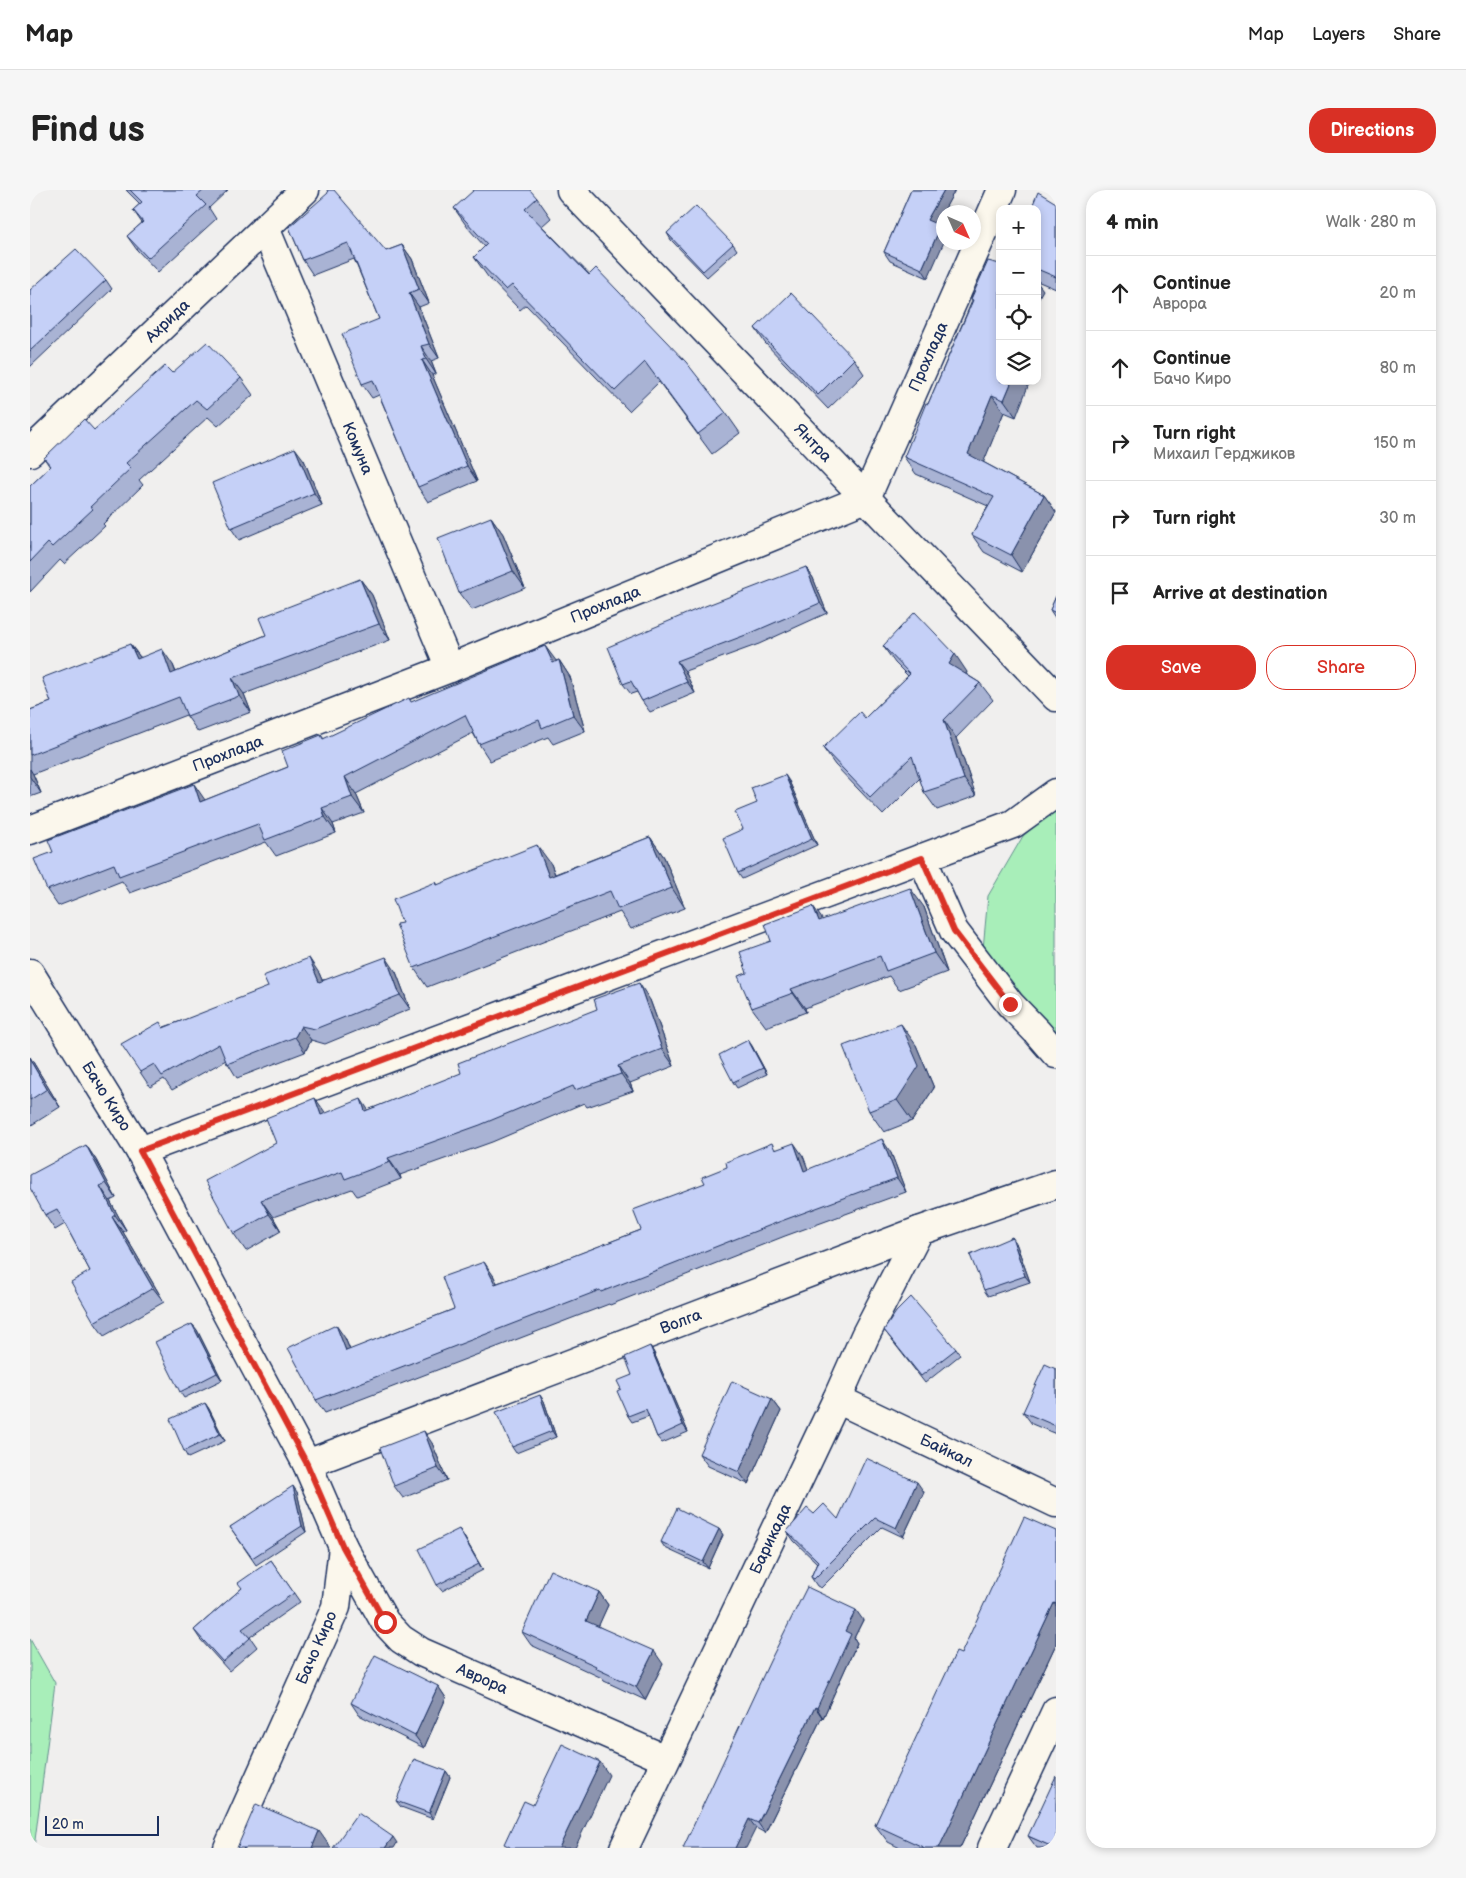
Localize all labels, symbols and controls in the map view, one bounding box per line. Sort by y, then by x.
text: Map [25,20,73,49]
text: Map [1248,24,1284,45]
text: Layers [1312,24,1365,45]
text: Share [1393,24,1441,45]
button: Directions [1309,108,1436,153]
text: Find us [30,109,145,152]
north arrow [936,205,981,250]
map controls [996,205,1041,385]
button: + [996,205,1041,250]
text: 4 min [1106,210,1159,235]
text: Walk · 280 m [1326,213,1416,232]
button: − [996,250,1041,295]
text: Continue [1153,272,1231,295]
icon: ahead [1106,279,1134,307]
text: 20 m [1380,284,1416,303]
street label: Ахрида [141,295,194,347]
button: locate [996,295,1041,340]
text: Аврора [1153,295,1207,314]
street label: Прохлада [905,318,952,394]
button: layers [996,340,1041,385]
text: Continue [1153,347,1231,370]
icon: ahead [1106,354,1134,382]
text: 80 m [1380,359,1416,378]
text: Бачо Киро [1153,370,1231,389]
street label: Комуна [338,419,377,478]
street label: Янтра [790,420,836,467]
text: Turn right [1153,422,1236,445]
icon: right [1106,429,1134,457]
text: 150 m [1374,434,1416,453]
text: Михаил Герджиков [1153,445,1295,464]
icon: right [1106,504,1134,532]
text: Turn right [1153,507,1236,530]
text: 30 m [1379,509,1416,528]
icon: arrive [1106,579,1134,607]
street label: Прохлада [567,581,644,627]
text: Arrive at destination [1153,582,1328,605]
button: Save [1106,645,1256,690]
button: Share [1266,645,1416,690]
street label: Прохлада [190,731,266,776]
route end [999,993,1022,1016]
street label: Бачо Киро [78,1058,135,1135]
street label: Волга [657,1305,705,1338]
street label: Байкал [917,1430,976,1472]
street label: Барикада [746,1500,796,1577]
street label: Бачо Киро [292,1608,342,1688]
route start [374,1611,397,1634]
street label: Аврора [453,1659,511,1699]
scale bar [45,1813,159,1836]
text: 20 m [52,1816,84,1833]

